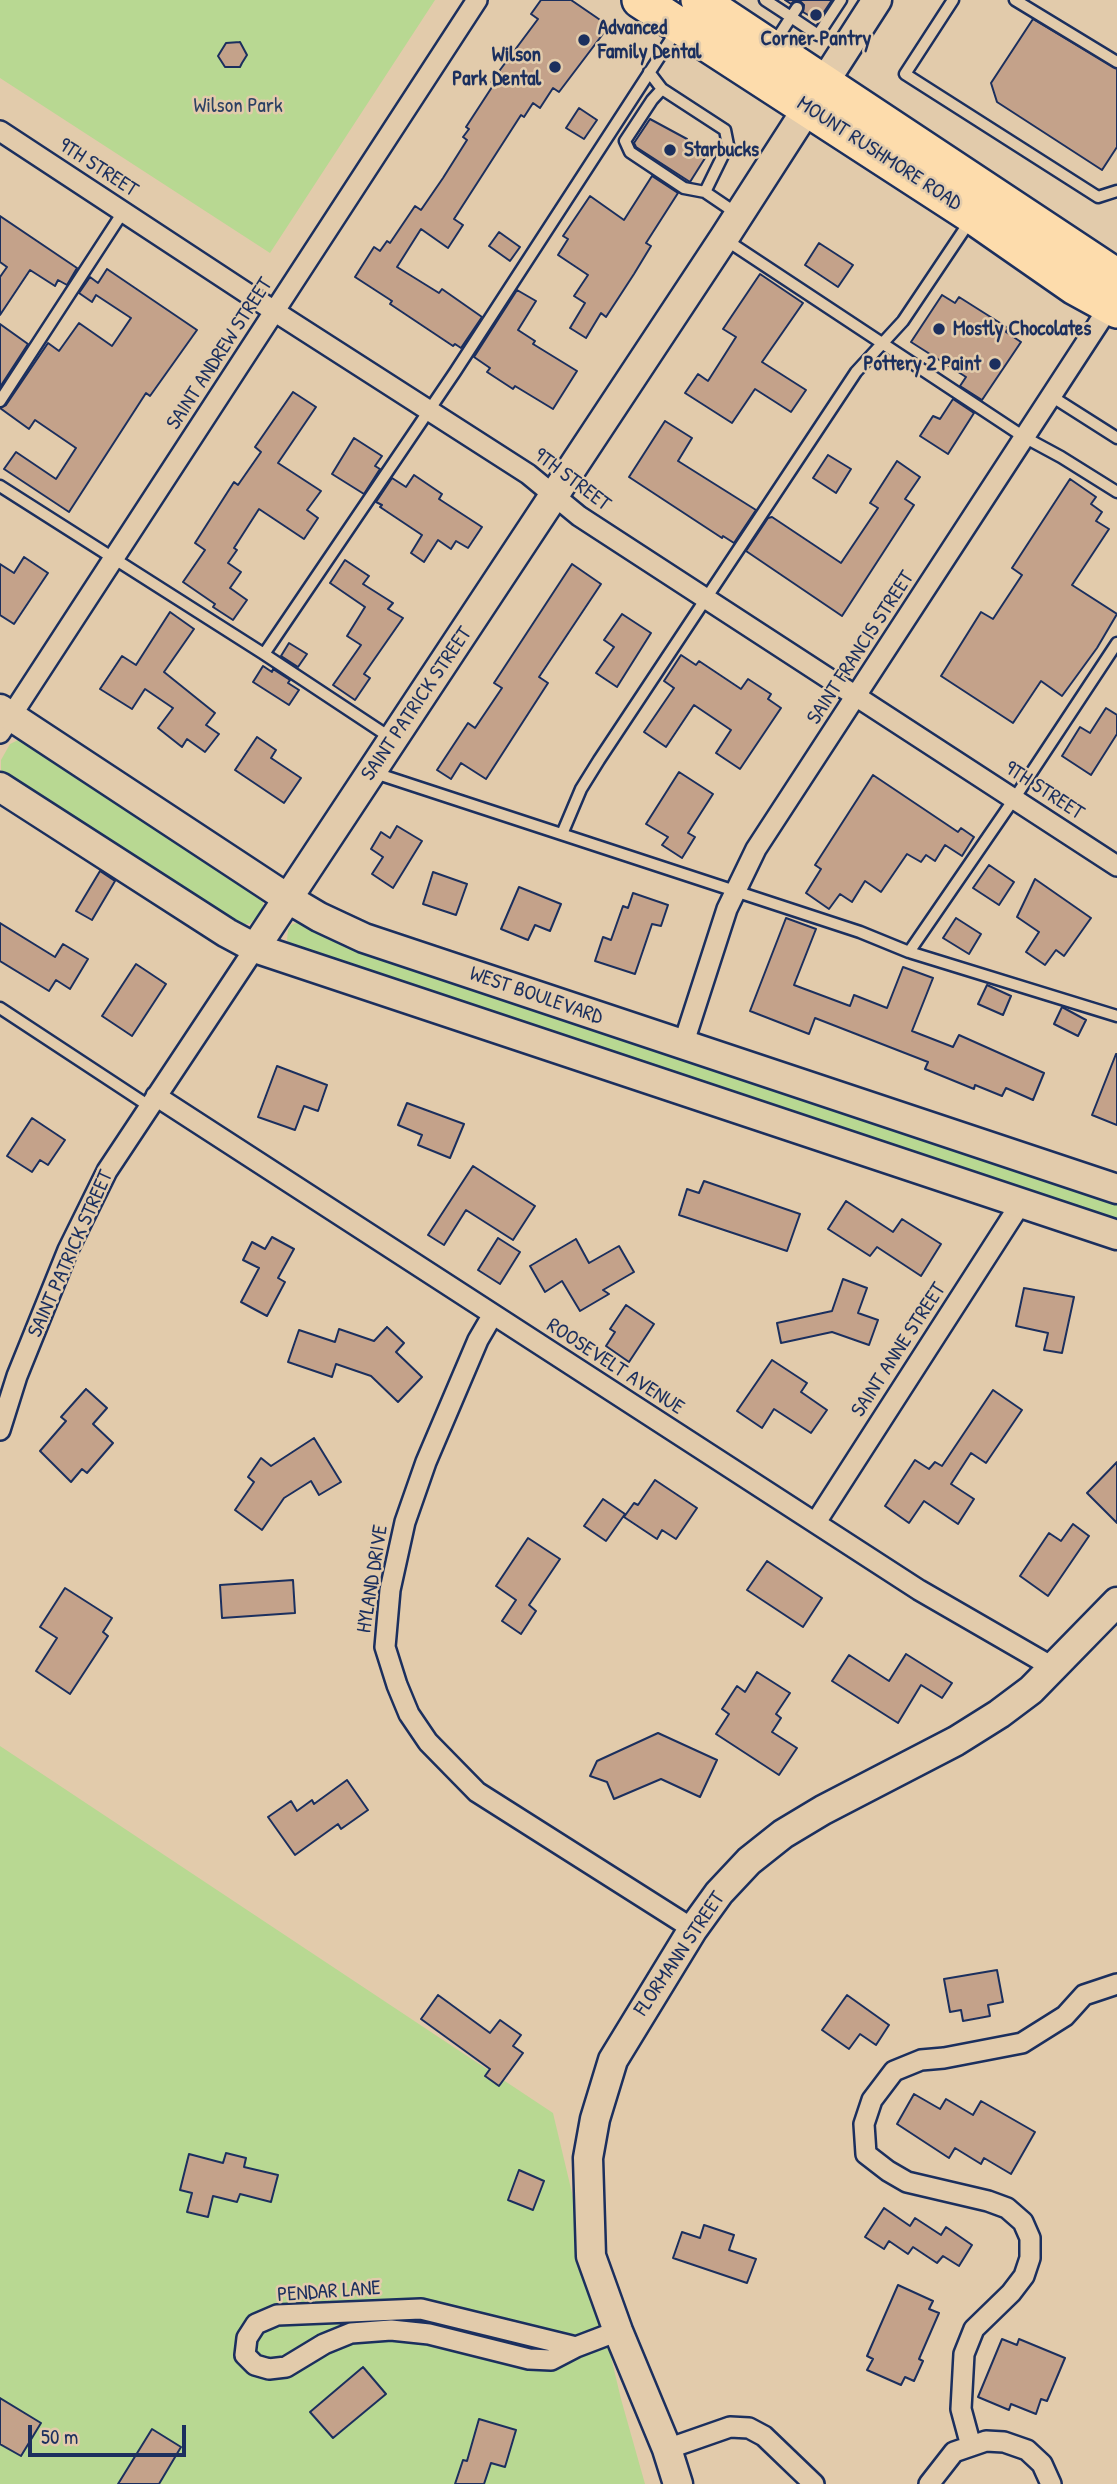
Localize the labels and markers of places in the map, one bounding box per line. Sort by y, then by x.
marker: Corner Pantry [808,7,824,23]
place label: Advanced Family Dental [598,15,701,65]
place label: Corner Pantry [761,26,871,52]
marker: Advanced Family Dental [576,32,592,48]
place label: Wilson Park Dental [452,42,541,92]
marker: Wilson Park Dental [547,59,563,75]
place label: Starbucks [684,137,759,163]
marker: Starbucks [662,142,678,158]
place label: Mostly Chocolates [953,316,1091,342]
marker: Mostly Chocolates [931,321,947,337]
place label: Pottery 2 Paint [863,351,981,377]
marker: Pottery 2 Paint [987,356,1003,372]

